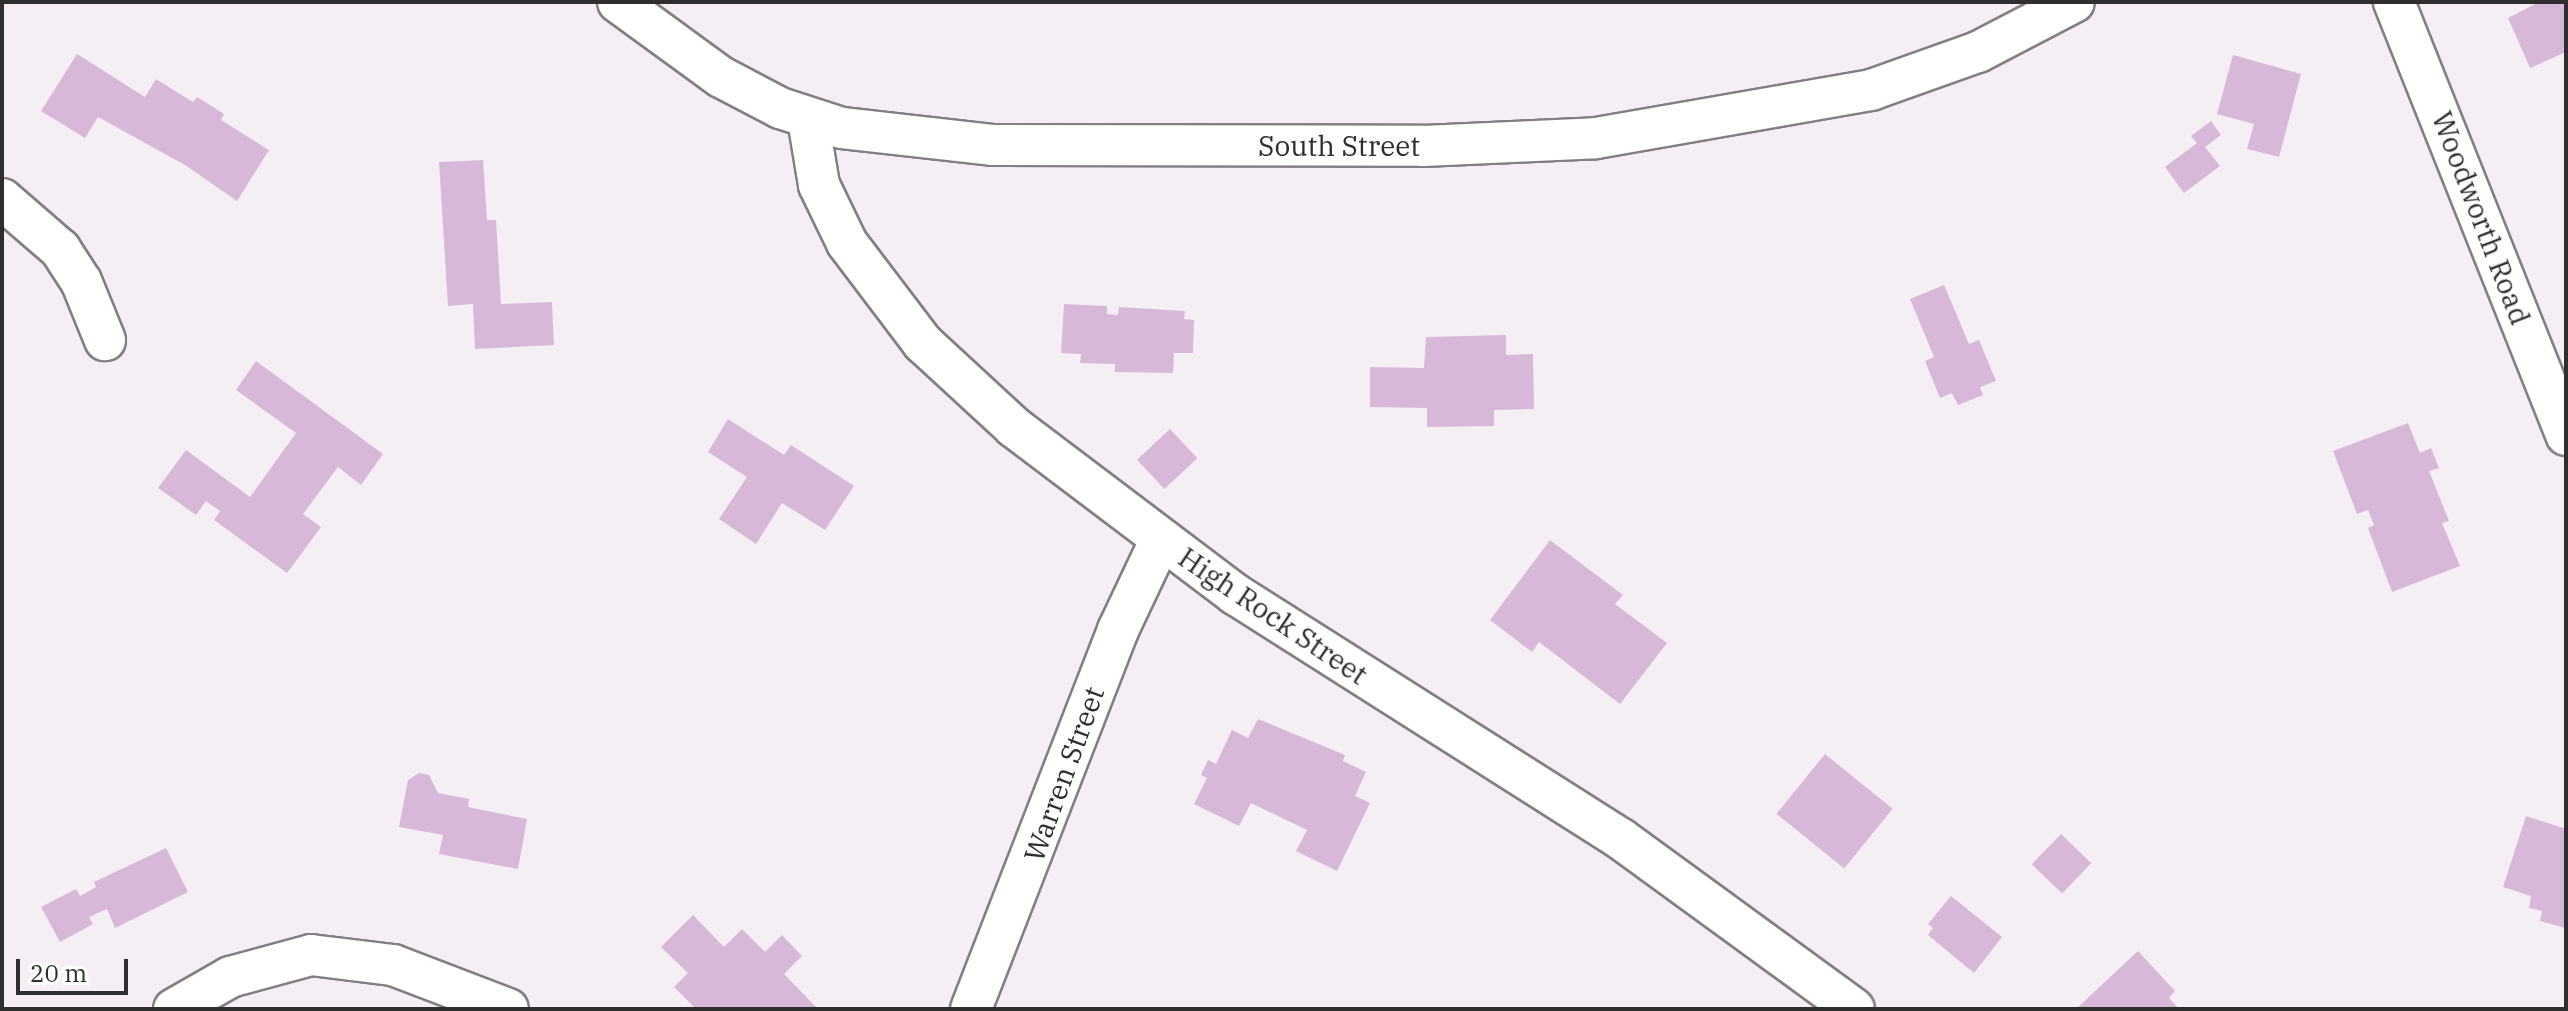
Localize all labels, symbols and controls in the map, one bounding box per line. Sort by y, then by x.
street label: Woodworth Road [2425,107,2537,329]
street label: South Street [1258,129,1420,163]
street label: High Rock Street [1172,540,1374,692]
street label: Warren Street [1017,682,1111,866]
scale bar [20,943,132,993]
text: 20 m [30,957,87,989]

